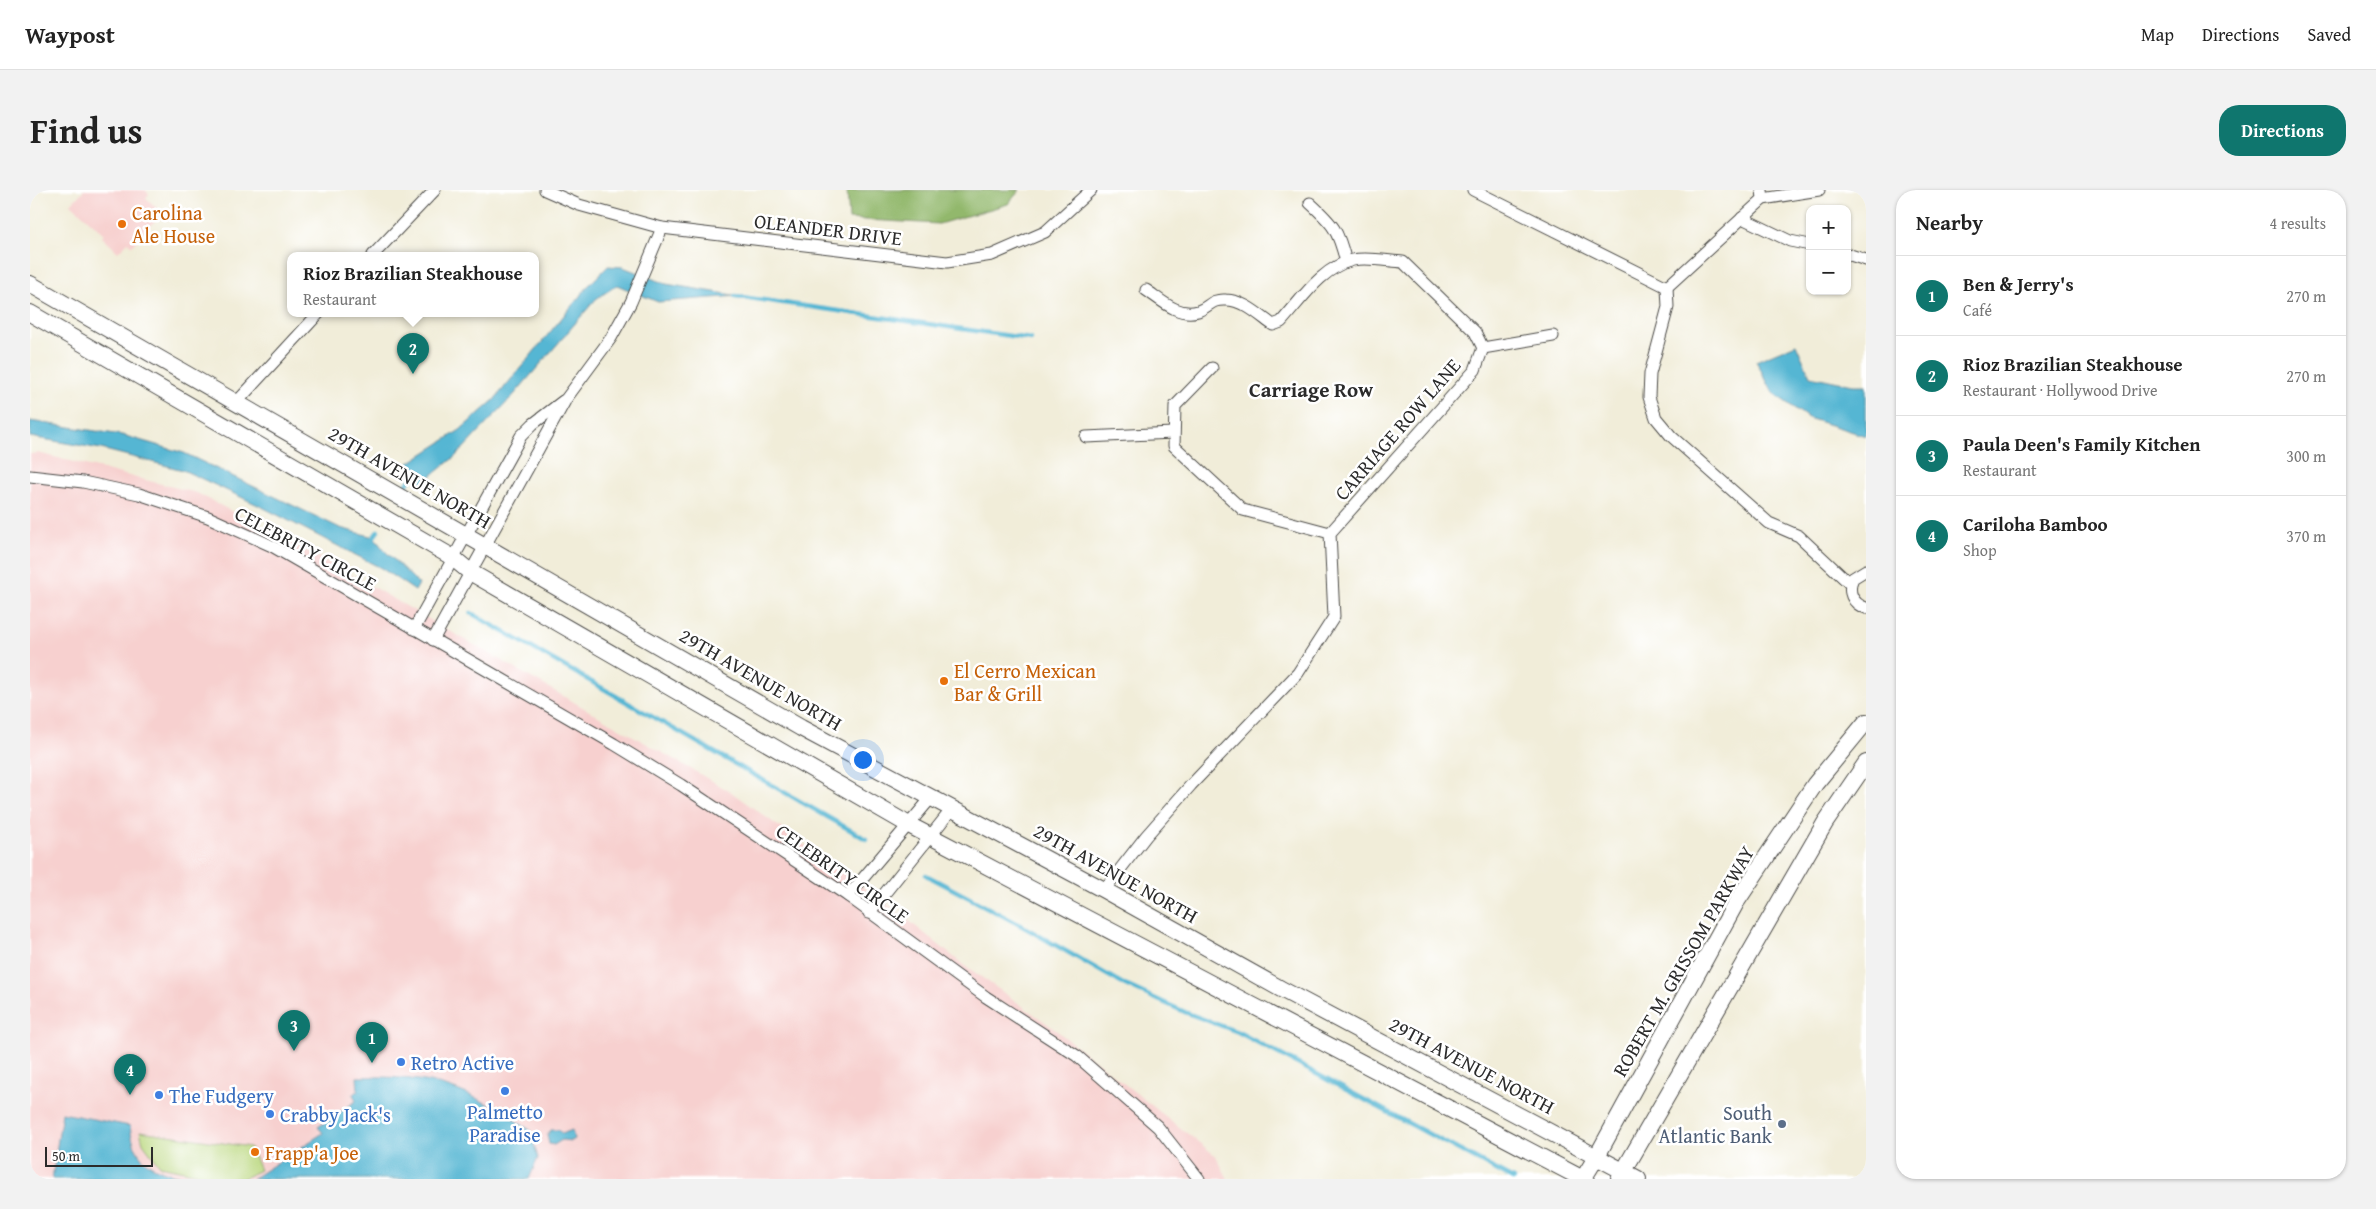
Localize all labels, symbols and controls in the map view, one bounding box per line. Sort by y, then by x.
text: Waypost [25,17,115,52]
text: Map [2141,21,2174,48]
text: Directions [2202,21,2279,48]
text: Saved [2307,21,2351,48]
text: Find us [30,105,143,156]
button: Directions [2219,105,2346,156]
place label: Carolina Ale House [132,198,215,250]
map controls [1806,205,1851,295]
button: + [1806,205,1851,250]
street label: OLEANDER DRIVE [753,206,903,252]
text: Nearby [1916,207,1983,238]
text: 4 results [2269,211,2326,235]
marker: Carolina Ale House [116,218,128,230]
button: − [1806,250,1851,295]
popup [287,252,539,317]
text: Rioz Brazilian Steakhouse [303,259,523,287]
text: Ben & Jerry's [1963,270,2074,298]
text: 1 [1928,284,1936,308]
text: 270 m [2286,284,2326,308]
text: Restaurant [303,287,377,311]
text: Café [1963,298,1992,322]
pin: 2 [397,333,429,374]
text: Rioz Brazilian Steakhouse [1963,350,2183,378]
street label: CARRIAGE ROW LANE [1327,352,1467,506]
text: 2 [1928,364,1936,388]
text: 270 m [2286,364,2326,388]
district label: Carriage Row [1249,374,1374,405]
text: Restaurant · Hollywood Drive [1963,378,2157,402]
street label: 29TH AVENUE NORTH [323,419,497,535]
text: Paula Deen's Family Kitchen [1963,430,2201,458]
text: 3 [1928,444,1936,468]
text: 300 m [2286,444,2326,468]
text: Restaurant [1963,458,2037,482]
street label: CELEBRITY CIRCLE [230,498,382,598]
text: Cariloha Bamboo [1963,510,2108,538]
text: 4 [1928,524,1936,548]
text: 370 m [2286,524,2326,548]
text: Shop [1963,538,1997,562]
street label: 29TH AVENUE NORTH [674,621,848,737]
place label: El Cerro Mexican Bar & Grill [954,656,1096,708]
marker: El Cerro Mexican Bar & Grill [938,675,950,687]
your location [850,747,876,773]
street label: CELEBRITY CIRCLE [770,816,916,930]
street label: 29TH AVENUE NORTH [1029,816,1203,930]
street label: ROBERT M. GRISSOM PARKWAY [1605,840,1761,1082]
street label: 29TH AVENUE NORTH [1384,1009,1560,1121]
pin: 3 [278,1010,310,1051]
pin: 1 [356,1022,388,1063]
place label: Retro Active [411,1048,514,1077]
pin: 4 [114,1054,146,1095]
marker: Retro Active [395,1056,407,1068]
place label: The Fudgery [169,1081,274,1110]
marker: Palmetto Paradise [499,1085,511,1097]
marker: The Fudgery [153,1089,165,1101]
place label: Palmetto Paradise [467,1097,543,1149]
place label: South Atlantic Bank [1658,1098,1773,1150]
place label: Crabby Jack's [280,1100,391,1129]
marker: Crabby Jack's [264,1108,276,1120]
marker: South Atlantic Bank [1776,1118,1788,1130]
place label: Frapp'a Joe [265,1138,359,1167]
scale bar [45,1144,152,1167]
text: 50 m [52,1146,80,1166]
marker: Frapp'a Joe [249,1146,261,1158]

